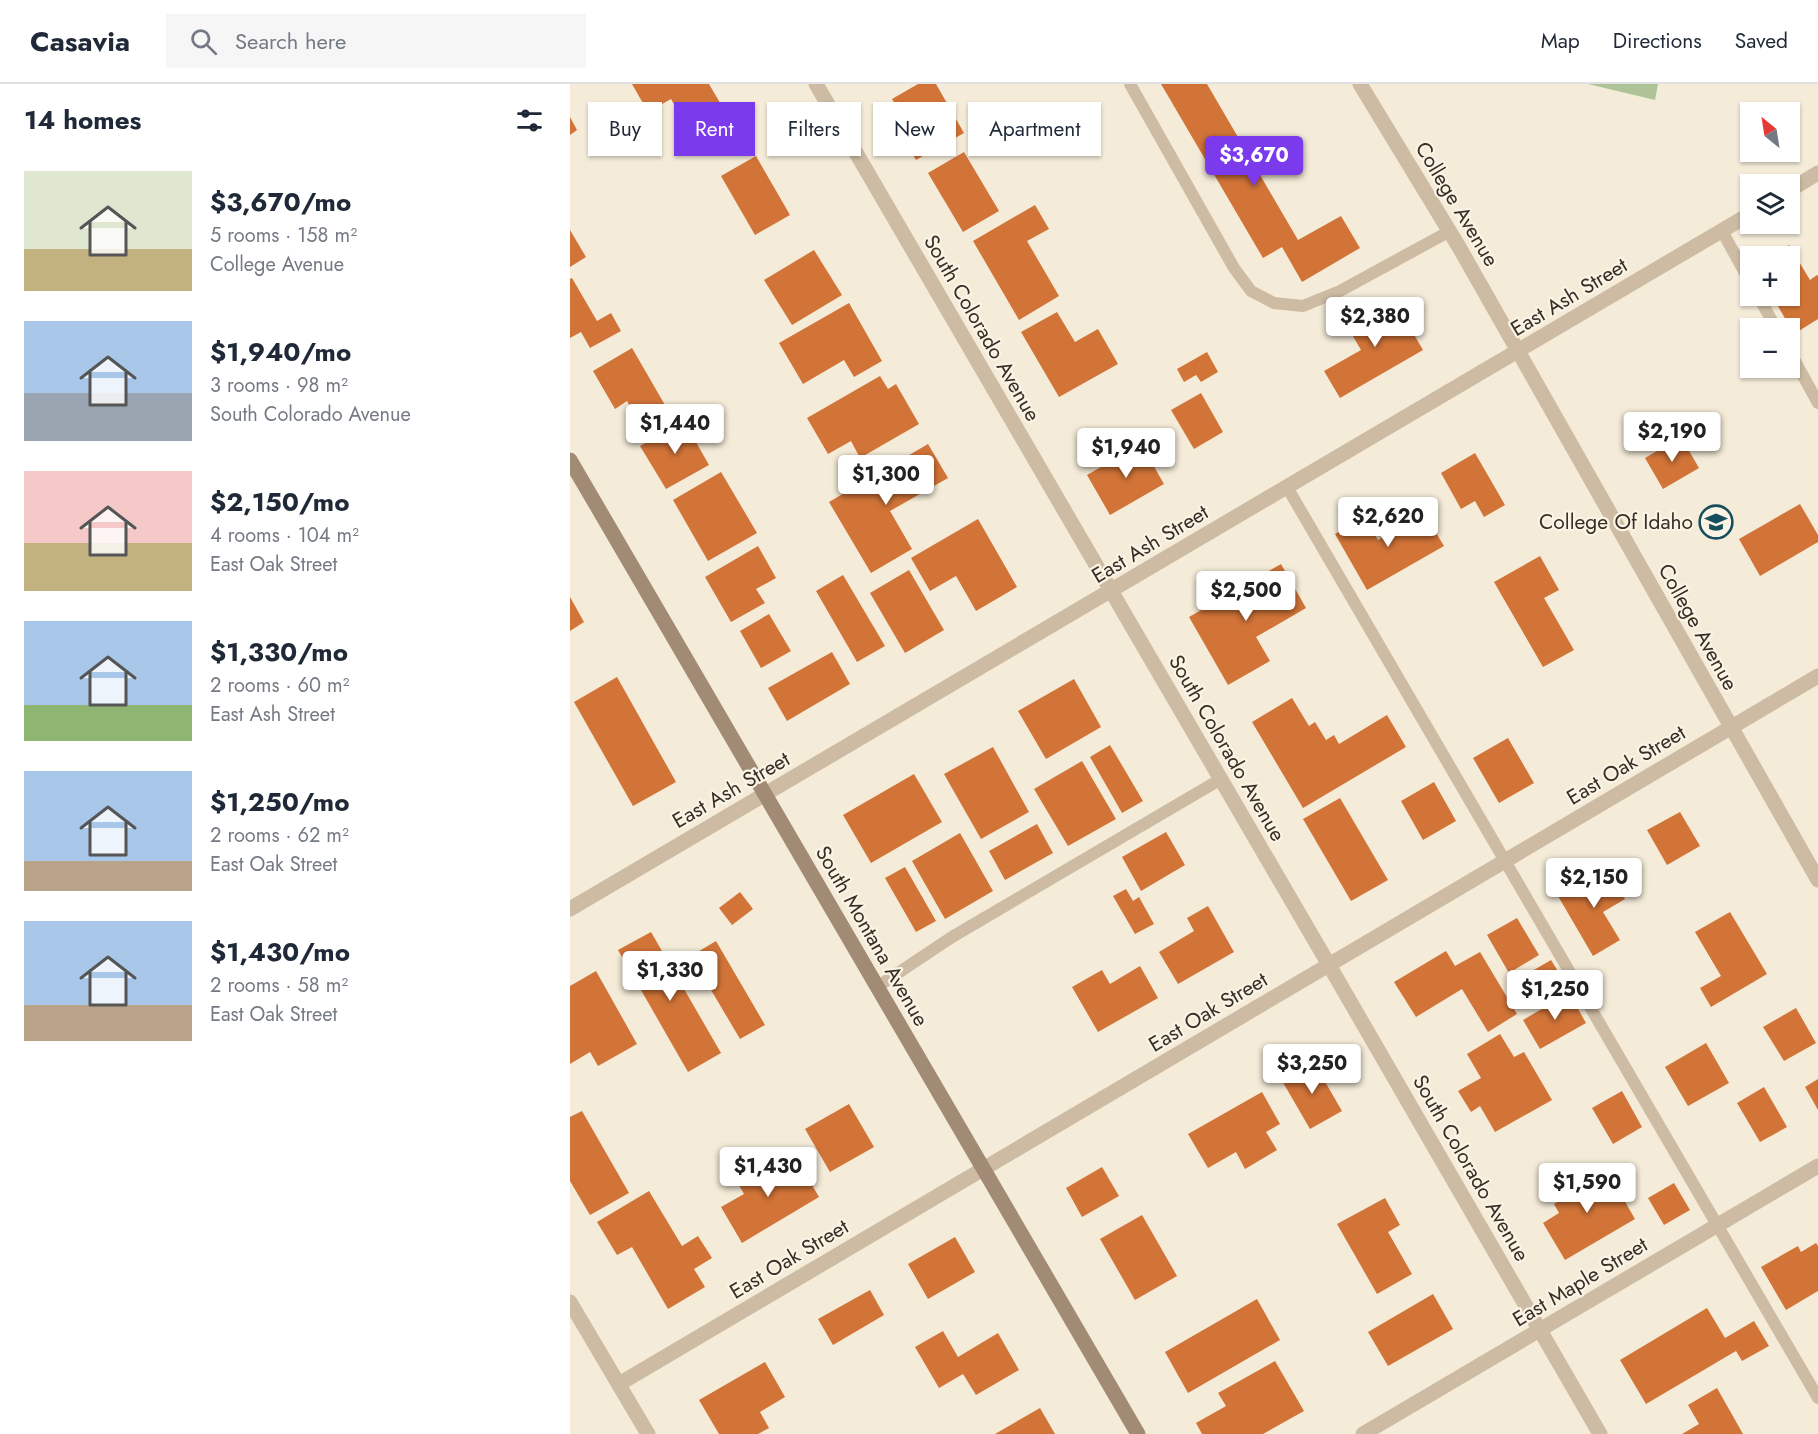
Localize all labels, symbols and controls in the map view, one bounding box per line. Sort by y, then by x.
search box [166,14,586,68]
text: Casavia [30,21,130,62]
icon: search [187,25,220,58]
text: Search here [235,25,346,57]
text: Map [1541,26,1580,56]
text: Directions [1613,26,1702,56]
text: Saved [1735,26,1788,56]
text: 14 homes [24,101,141,139]
chip: Buy [588,102,662,156]
chip: Rent [674,102,755,156]
chip: Filters [767,102,861,156]
chip: New [873,102,956,156]
chip: Apartment [968,102,1101,156]
north arrow [1740,102,1800,162]
map controls [1740,102,1800,378]
icon: filters [513,104,546,137]
pin: $3,670 [1205,136,1303,187]
street label: College Avenue [1408,136,1506,272]
text: $3,670 [1219,141,1289,170]
button: layers [1740,174,1800,234]
text: $3,670/mo [210,183,351,221]
icon: home [72,195,144,267]
text: 5 rooms · 158 m² [210,221,357,250]
street label: South Colorado Avenue [916,229,1048,427]
button: + [1740,246,1800,306]
text: College Avenue [210,250,344,279]
street label: East Ash Street [1505,250,1633,344]
pin: $2,380 [1326,297,1424,348]
text: $2,380 [1340,302,1410,331]
button: − [1740,318,1800,378]
text: $1,940/mo [210,333,351,371]
icon: home [72,345,144,417]
text: 3 rooms · 98 m² [210,371,348,400]
text: South Colorado Avenue [210,400,411,429]
pin: $1,440 [626,404,724,455]
text: $1,440 [640,409,710,438]
pin: $2,190 [1623,412,1721,463]
text: $2,190 [1638,417,1706,446]
pin: $1,940 [1077,428,1175,479]
text: $1,940 [1091,433,1161,462]
pin: $1,300 [837,455,935,506]
text: $1,300 [852,460,920,489]
text: $2,150/mo [210,483,350,521]
icon: home [72,495,144,567]
street label: East Ash Street [1086,497,1214,591]
pin: $2,620 [1339,497,1437,548]
text: $2,620 [1352,502,1424,531]
school or university icon: College Of Idaho [1698,504,1734,540]
place label: College Of Idaho [1539,507,1693,537]
text: 4 rooms · 104 m² [210,521,359,550]
text: East Oak Street [210,550,337,579]
street label: College Avenue [1651,558,1745,696]
pin: $2,500 [1197,571,1295,622]
text: $2,500 [1210,576,1282,605]
text: $1,330/mo [210,633,348,671]
icon: home [72,645,144,717]
street label: South Colorado Avenue [1161,649,1293,847]
text: 2 rooms · 60 m² [210,671,349,700]
text: East Ash Street [210,700,335,729]
street label: East Oak Street [1561,718,1691,812]
street label: East Ash Street [667,744,795,836]
text: $1,250/mo [210,783,350,821]
icon: home [72,795,144,867]
text: 2 rooms · 62 m² [210,821,349,850]
street label: South Montana Avenue [808,840,936,1032]
text: East Oak Street [210,850,337,879]
pin: $2,150 [1545,858,1643,909]
text: $2,150 [1560,863,1628,892]
text: $1,430/mo [210,933,350,971]
icon: home [72,945,144,1017]
pin: $1,330 [621,951,719,1002]
text: $1,330 [636,956,704,985]
street label: East Oak Street [1143,965,1273,1059]
pin: $1,250 [1506,970,1604,1021]
text: 2 rooms · 58 m² [210,971,348,1000]
text: $1,250 [1521,975,1589,1004]
text: East Oak Street [210,1000,337,1029]
pin: $3,250 [1263,1044,1361,1095]
text: $3,250 [1277,1049,1347,1078]
street label: South Colorado Avenue [1405,1069,1537,1267]
pin: $1,430 [719,1147,817,1198]
text: $1,430 [734,1152,802,1181]
pin: $1,590 [1538,1163,1636,1214]
text: $1,590 [1553,1168,1621,1197]
street label: East Oak Street [724,1212,854,1306]
street label: East Maple Street [1507,1230,1653,1334]

